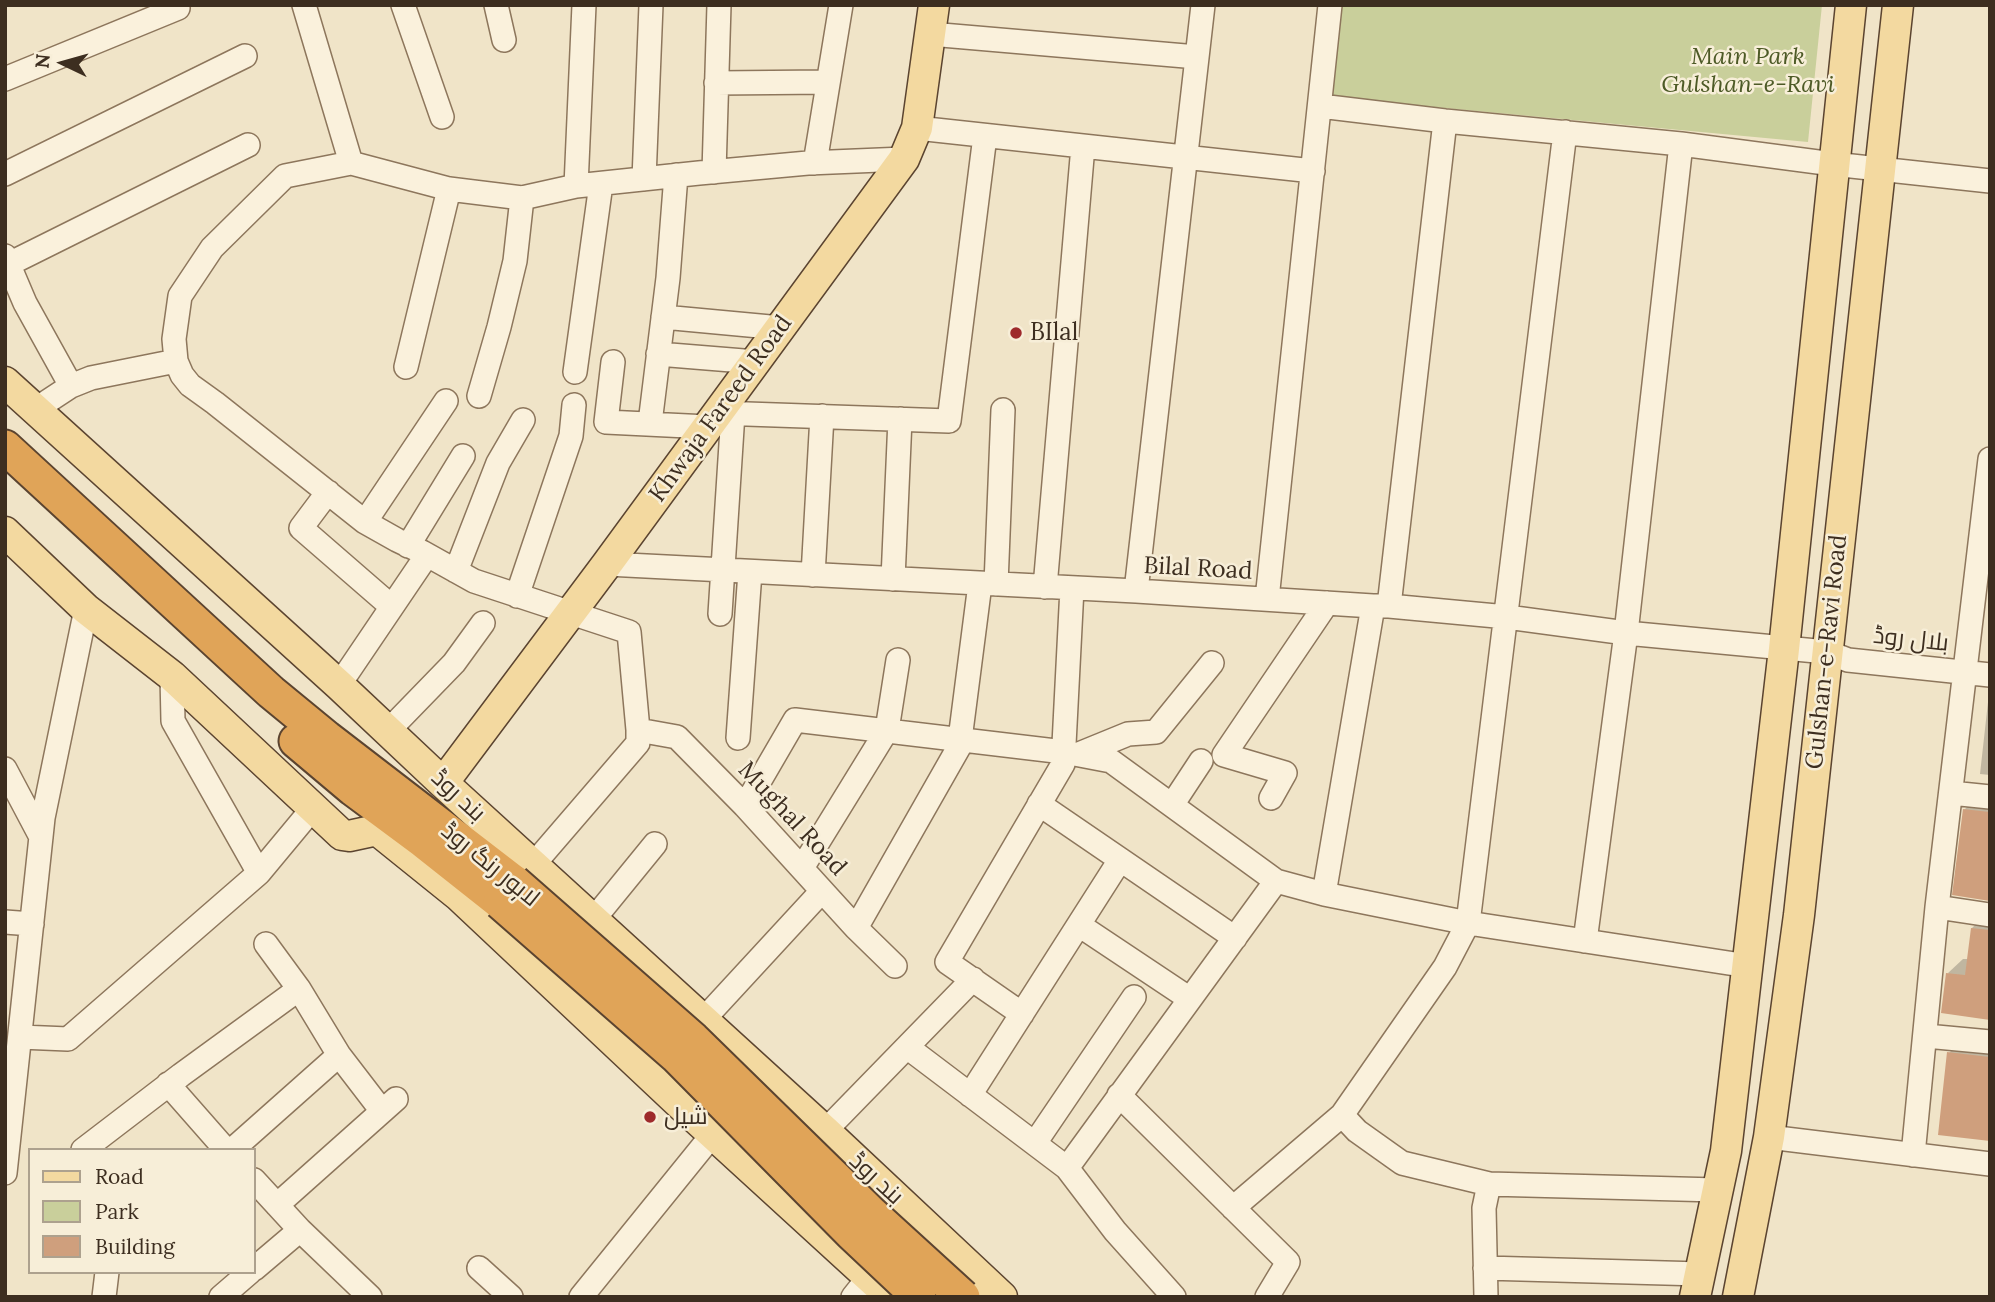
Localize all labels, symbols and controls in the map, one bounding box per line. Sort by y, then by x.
north arrow [28,28,98,98]
park label: Main Park Gulshan-e-Ravi [1661,43,1835,99]
text: N [29,53,55,70]
street label: Khwaja Fareed Road [644,310,798,508]
place label: BIlal [1030,319,1078,347]
marker: BIlal [1008,325,1024,341]
street label: Gulshan-e-Ravi Road [1800,533,1854,771]
street label: Bilal Road [1143,552,1253,586]
street label: بلال روڈ [1872,622,1950,658]
street label: Mughal Road [732,756,852,882]
street label: بند روڈ [425,764,491,828]
street label: لاہور رنگ روڈ [435,817,545,913]
place label: شیل [664,1103,708,1131]
marker: شیل [642,1109,658,1125]
street label: بند روڈ [843,1147,909,1211]
legend [28,1148,256,1274]
text: Road [95,1163,144,1190]
text: Park [95,1198,139,1225]
text: Building [95,1233,175,1260]

